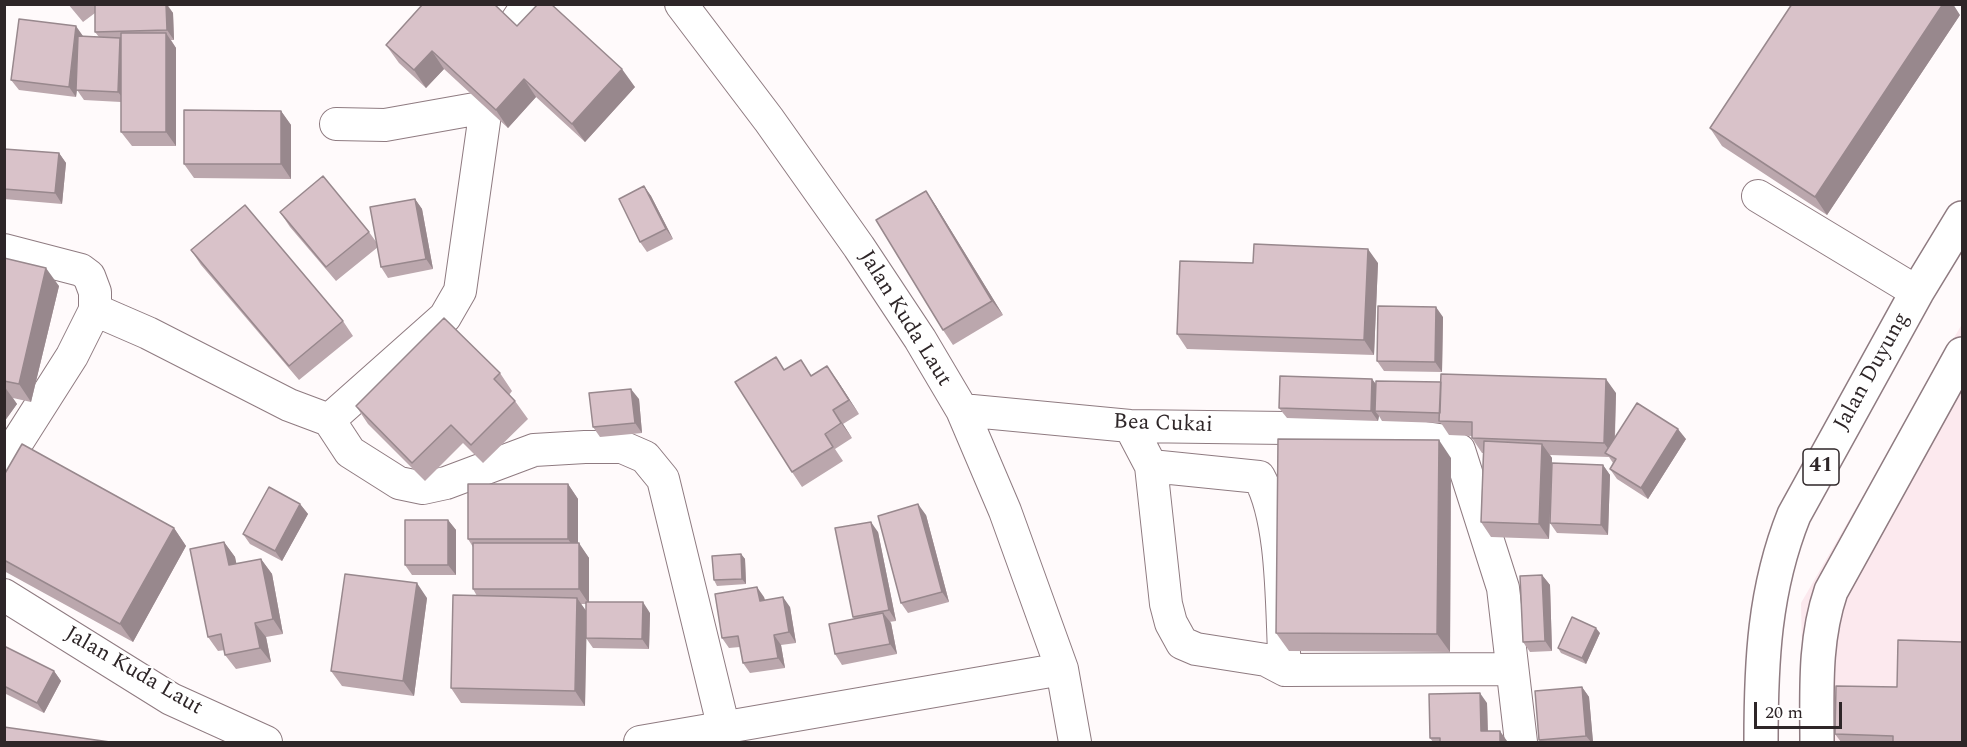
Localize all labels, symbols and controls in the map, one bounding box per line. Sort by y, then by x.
street label: Jalan Kuda Laut [852,246,956,392]
street label: Jalan Duyung [1830,308,1916,436]
street label: Bea Cukai [1113,410,1213,440]
road number: 41 [1803,449,1839,485]
street label: Jalan Kuda Laut [59,622,207,722]
scale bar [1757,690,1846,728]
text: 20 m [1765,699,1803,726]

